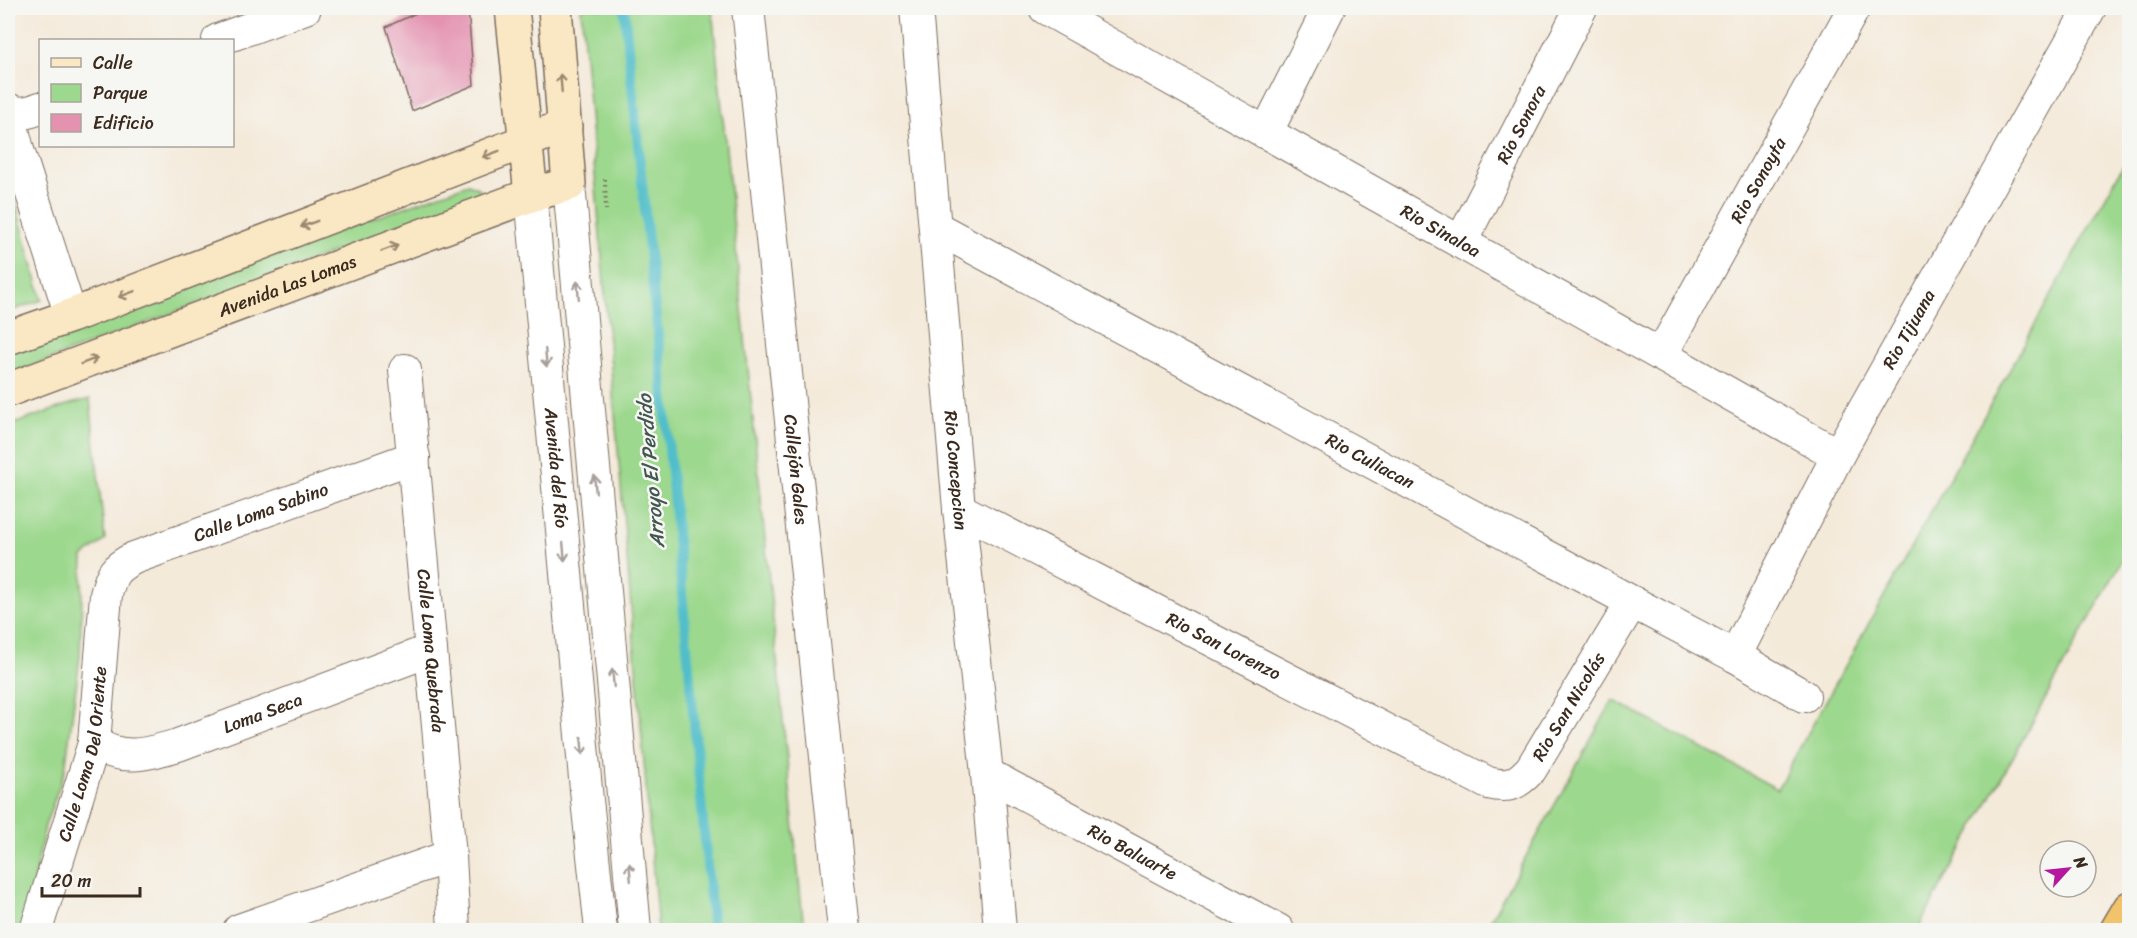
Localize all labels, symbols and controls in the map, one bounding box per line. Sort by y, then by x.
legend [39,39,234,147]
text: Calle [93,47,133,79]
one-way arrow [555,74,566,94]
text: Parque [93,77,148,109]
street label: Rio Sonora [1488,78,1555,170]
text: Edificio [93,107,154,139]
street label: Rio Sonoyta [1721,130,1796,229]
one-way arrow [482,149,500,160]
street label: Rio Sinaloa [1394,195,1487,267]
one-way arrow [300,219,318,230]
one-way arrow [380,242,399,253]
street label: Avenida Las Lomas [213,245,362,327]
one-way arrow [572,280,583,300]
street label: Rio Tijuana [1873,283,1944,375]
one-way arrow [118,290,137,301]
one-way arrow [541,348,552,367]
one-way arrow [79,354,98,365]
water label: Arroyo El Perdido [627,391,675,550]
street label: Avenida del Río [535,405,578,530]
street label: Rio Concepcion [935,409,977,532]
street label: Callejón Gales [774,413,818,527]
street label: Rio Culiacan [1319,424,1421,498]
street label: Calle Loma Sabino [189,473,333,551]
one-way arrow [589,474,600,494]
one-way arrow [559,542,570,562]
street label: Calle Loma Quebrada [407,568,455,735]
street label: Rio San Lorenzo [1160,603,1287,689]
street label: Rio San Nicolás [1523,645,1614,768]
street label: Calle Loma Del Oriente [48,665,116,846]
one-way arrow [607,669,618,688]
street label: Loma Seca [218,684,307,743]
one-way arrow [577,736,588,756]
street label: Rio Baluarte [1082,815,1183,889]
north arrow [2038,839,2098,899]
text: N [2065,850,2097,875]
scale bar [42,860,140,898]
one-way arrow [624,863,635,883]
text: 20 m [51,865,91,897]

